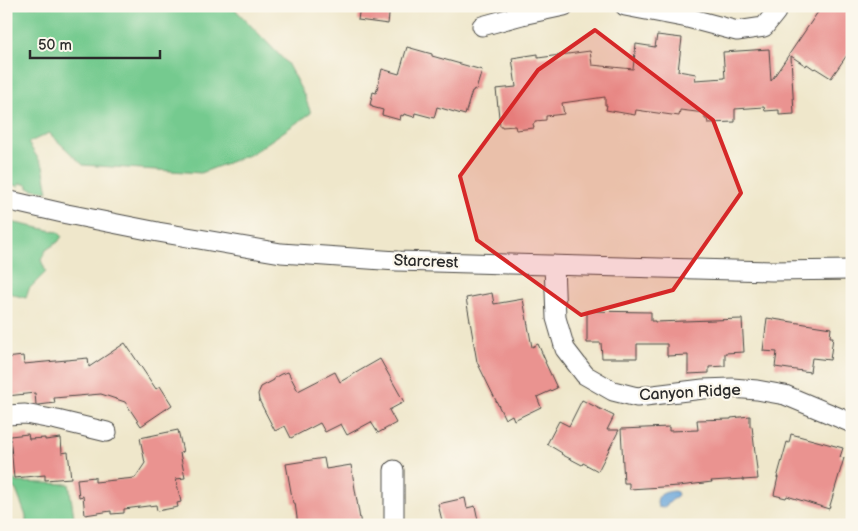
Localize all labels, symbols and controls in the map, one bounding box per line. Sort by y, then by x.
scale bar [30,28,160,60]
text: 50 m [38,36,72,55]
street label: Starcrest [393,251,459,273]
street label: Canyon Ridge [639,381,742,405]

